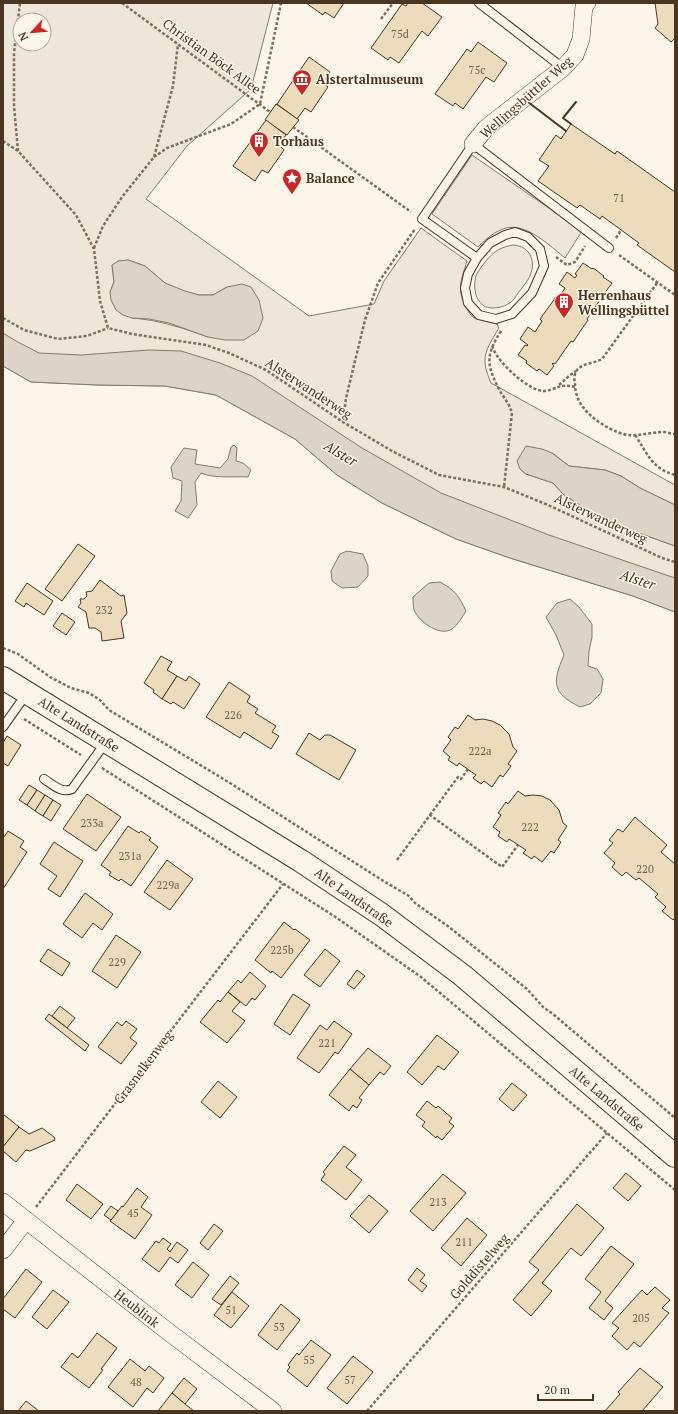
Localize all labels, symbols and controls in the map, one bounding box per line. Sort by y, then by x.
north arrow [12,12,52,52]
street label: Christian Böck Allee [159,14,265,98]
house number: 75d [391,27,409,41]
text: N [15,29,31,43]
street label: Wellingsbüttler Weg [476,52,576,142]
house number: 75c [469,63,485,77]
museum icon: Alstertalmuseum [291,68,313,96]
place label: Alstertalmuseum [316,70,423,88]
building icon: Torhaus [248,130,270,158]
place label: Torhaus [273,132,324,150]
place icon: Balance [281,167,303,195]
place label: Balance [306,169,355,187]
house number: 71 [613,191,625,205]
place label: Herrenhaus Wellingsbüttel [578,286,669,319]
building icon: Herrenhaus Wellingsbüttel [553,291,575,319]
street label: Alsterwanderweg [262,353,356,423]
water label: Alster [320,435,362,471]
street label: Alsterwanderweg [552,489,650,547]
water label: Alster [617,564,659,594]
house number: 232 [95,603,113,617]
street label: Alte Landstraße [35,692,123,756]
house number: 226 [224,708,242,722]
house number: 222a [468,744,492,758]
house number: 233a [80,816,104,830]
house number: 222 [521,820,539,834]
house number: 231a [118,849,142,863]
house number: 220 [636,862,654,876]
street label: Alte Landstraße [311,863,397,931]
house number: 229a [156,878,180,892]
house number: 225b [270,943,294,957]
house number: 229 [108,955,126,969]
street label: Grasnelkenweg [109,1026,177,1107]
house number: 221 [318,1036,336,1050]
street label: Alte Landstraße [566,1061,648,1135]
house number: 213 [429,1195,447,1209]
house number: 45 [127,1206,139,1220]
street label: Golddistelweg [445,1229,513,1303]
house number: 211 [455,1235,473,1249]
street label: Heublink [111,1285,164,1332]
house number: 51 [225,1303,237,1317]
house number: 205 [632,1311,650,1325]
house number: 53 [273,1320,285,1334]
house number: 55 [303,1353,315,1367]
house number: 57 [344,1373,356,1387]
house number: 48 [130,1375,142,1389]
scale bar [538,1376,593,1402]
text: 20 m [544,1382,571,1397]

